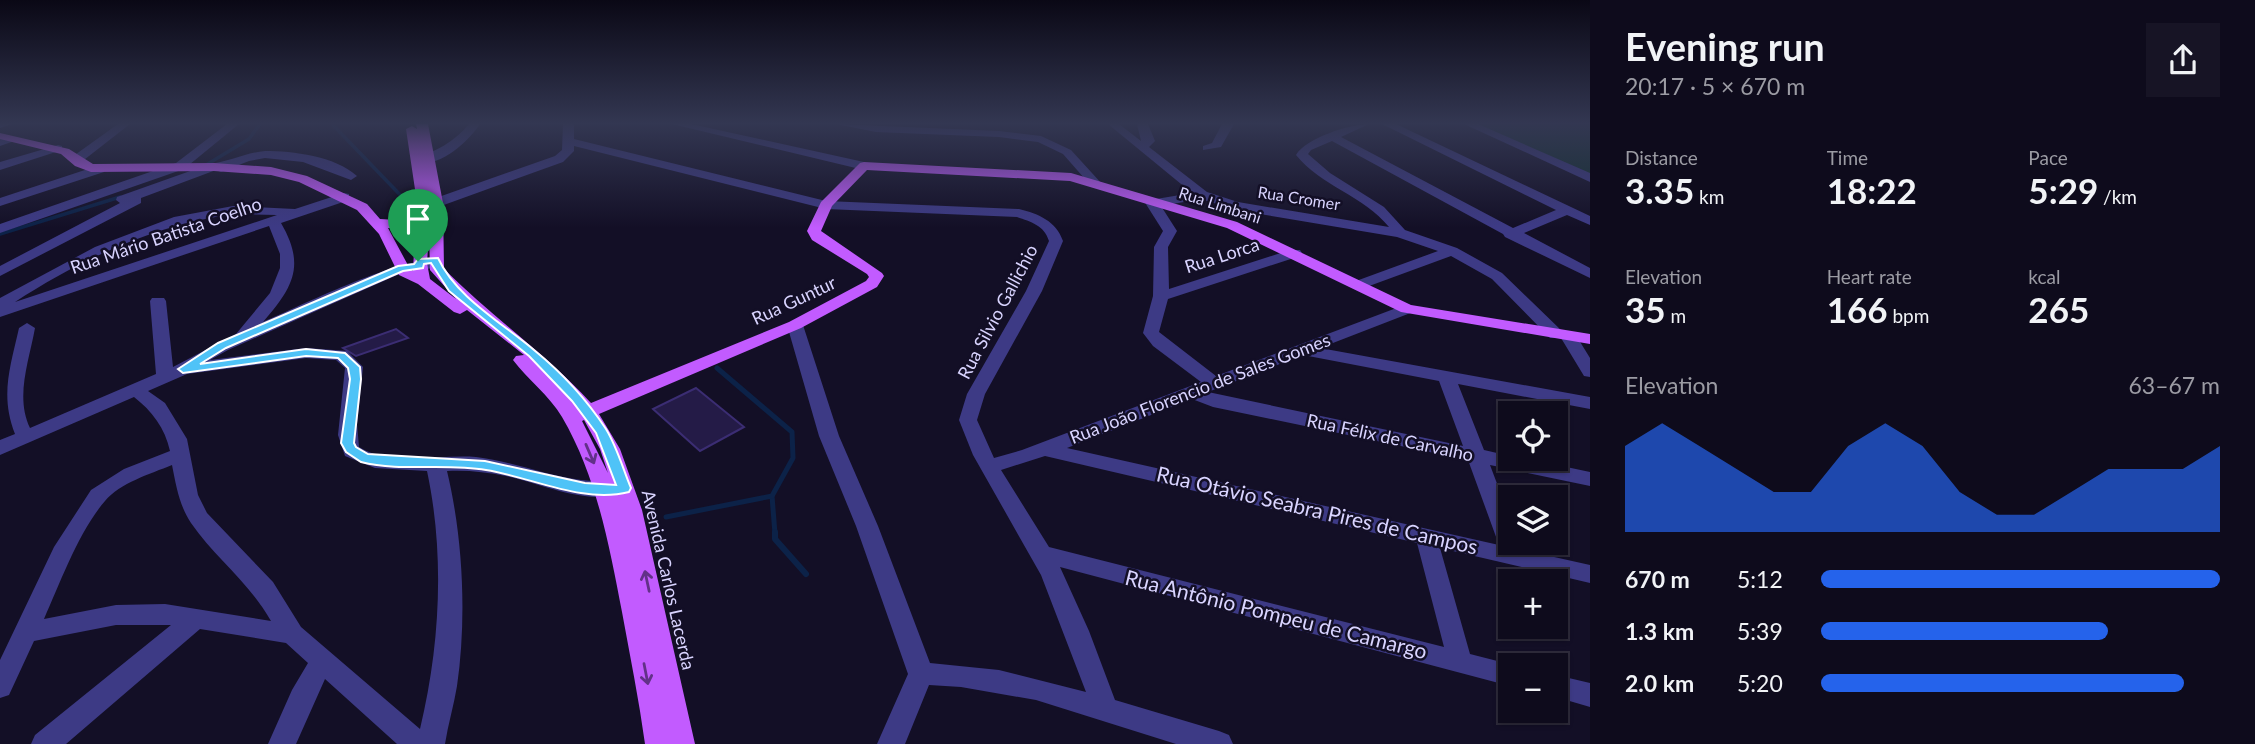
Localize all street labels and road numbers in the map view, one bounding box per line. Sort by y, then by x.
street label: Rua Limbani [1177,182,1264,227]
street label: Rua Cromer [1256,182,1342,213]
street label: Rua Mário Batista Coelho [67,192,264,278]
street label: Rua Lorca [1182,233,1262,277]
street label: Rua Silvio Gallichio [952,240,1042,383]
street label: Rua Guntur [748,271,840,329]
street label: Rua João Florencio de Sales Gomes [1066,328,1333,448]
street label: Rua Félix de Carvalho [1305,409,1476,465]
street label: Rua Otávio Seabra Pires de Campos [1154,460,1480,559]
street label: Avenida Carlos Lacerda [638,488,700,672]
street label: Rua Antônio Pompeu de Camargo [1123,564,1430,663]

